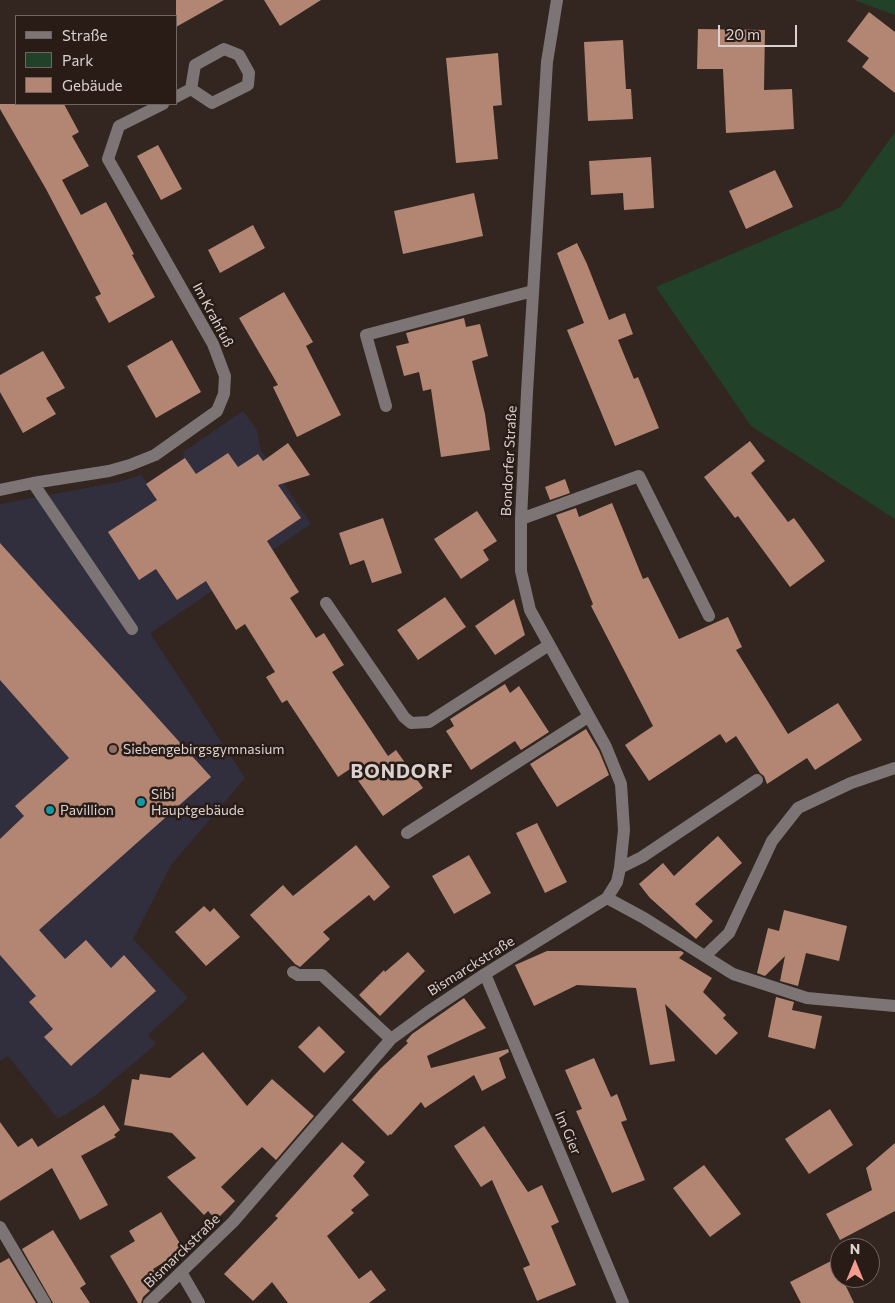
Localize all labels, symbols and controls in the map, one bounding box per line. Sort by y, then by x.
legend [15,15,178,105]
scale bar [720,15,799,47]
text: 20 m [726,25,760,43]
text: Straße [62,26,108,44]
text: Park [62,51,93,69]
text: Gebäude [62,76,123,94]
street label: Im Krahfuß [189,280,237,350]
street label: Bondorfer Straße [498,405,520,517]
place label: Siebengebirgsgymnasium [123,741,285,757]
marker: Siebengebirgsgymnasium [107,743,119,755]
district label: BONDORF [350,761,454,783]
place label: Sibi Hauptgebäude [151,786,244,819]
marker: Sibi Hauptgebäude [135,796,147,808]
place label: Pavillion [60,802,114,818]
marker: Pavillion [44,804,56,816]
street label: Bismarckstraße [425,933,517,999]
street label: Im Gier [551,1109,585,1157]
street label: Bismarckstraße [141,1211,223,1291]
north arrow [830,1238,880,1288]
text: N [850,1240,860,1257]

